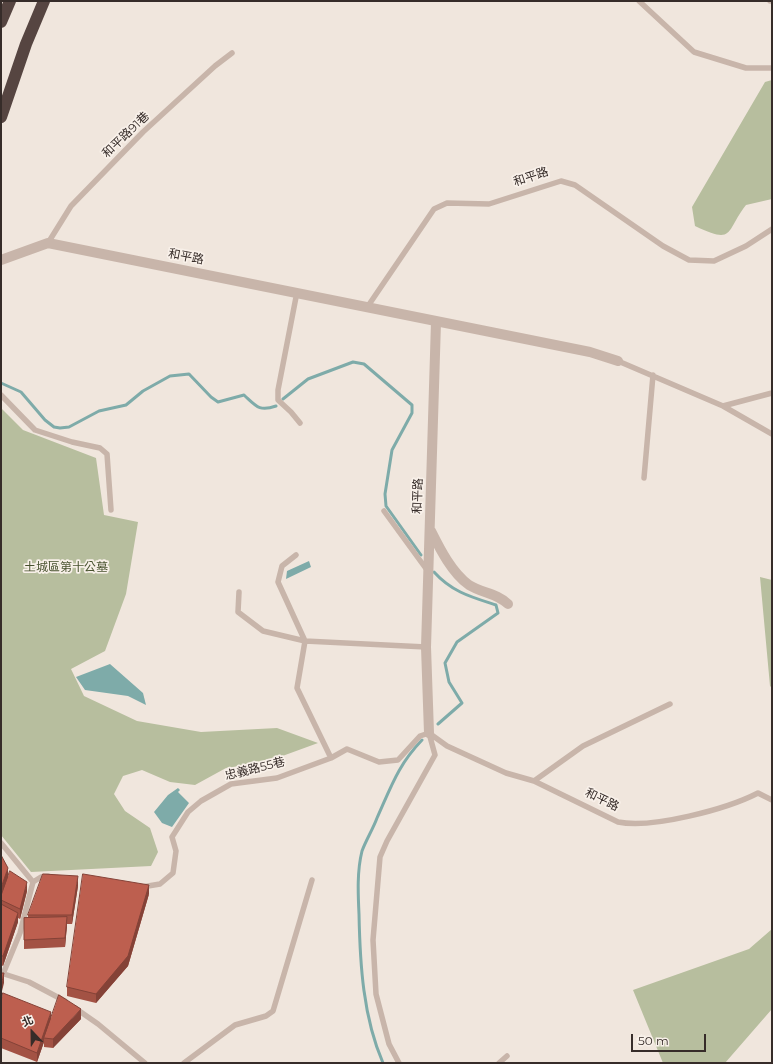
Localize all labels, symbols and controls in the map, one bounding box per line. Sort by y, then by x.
street label: 和平路91巷 [100,109,152,161]
street label: 和平路 [512,165,550,189]
street label: 和平路 [167,246,205,268]
street label: 和平路 [410,478,426,514]
park label: 土城區第十公墓 [24,560,108,574]
street label: 忠義路55巷 [223,755,287,783]
street label: 和平路 [583,786,621,814]
north arrow [12,1012,52,1052]
text: 北 [20,1012,35,1029]
scale bar [633,1026,708,1052]
text: 50 m [638,1033,669,1048]

